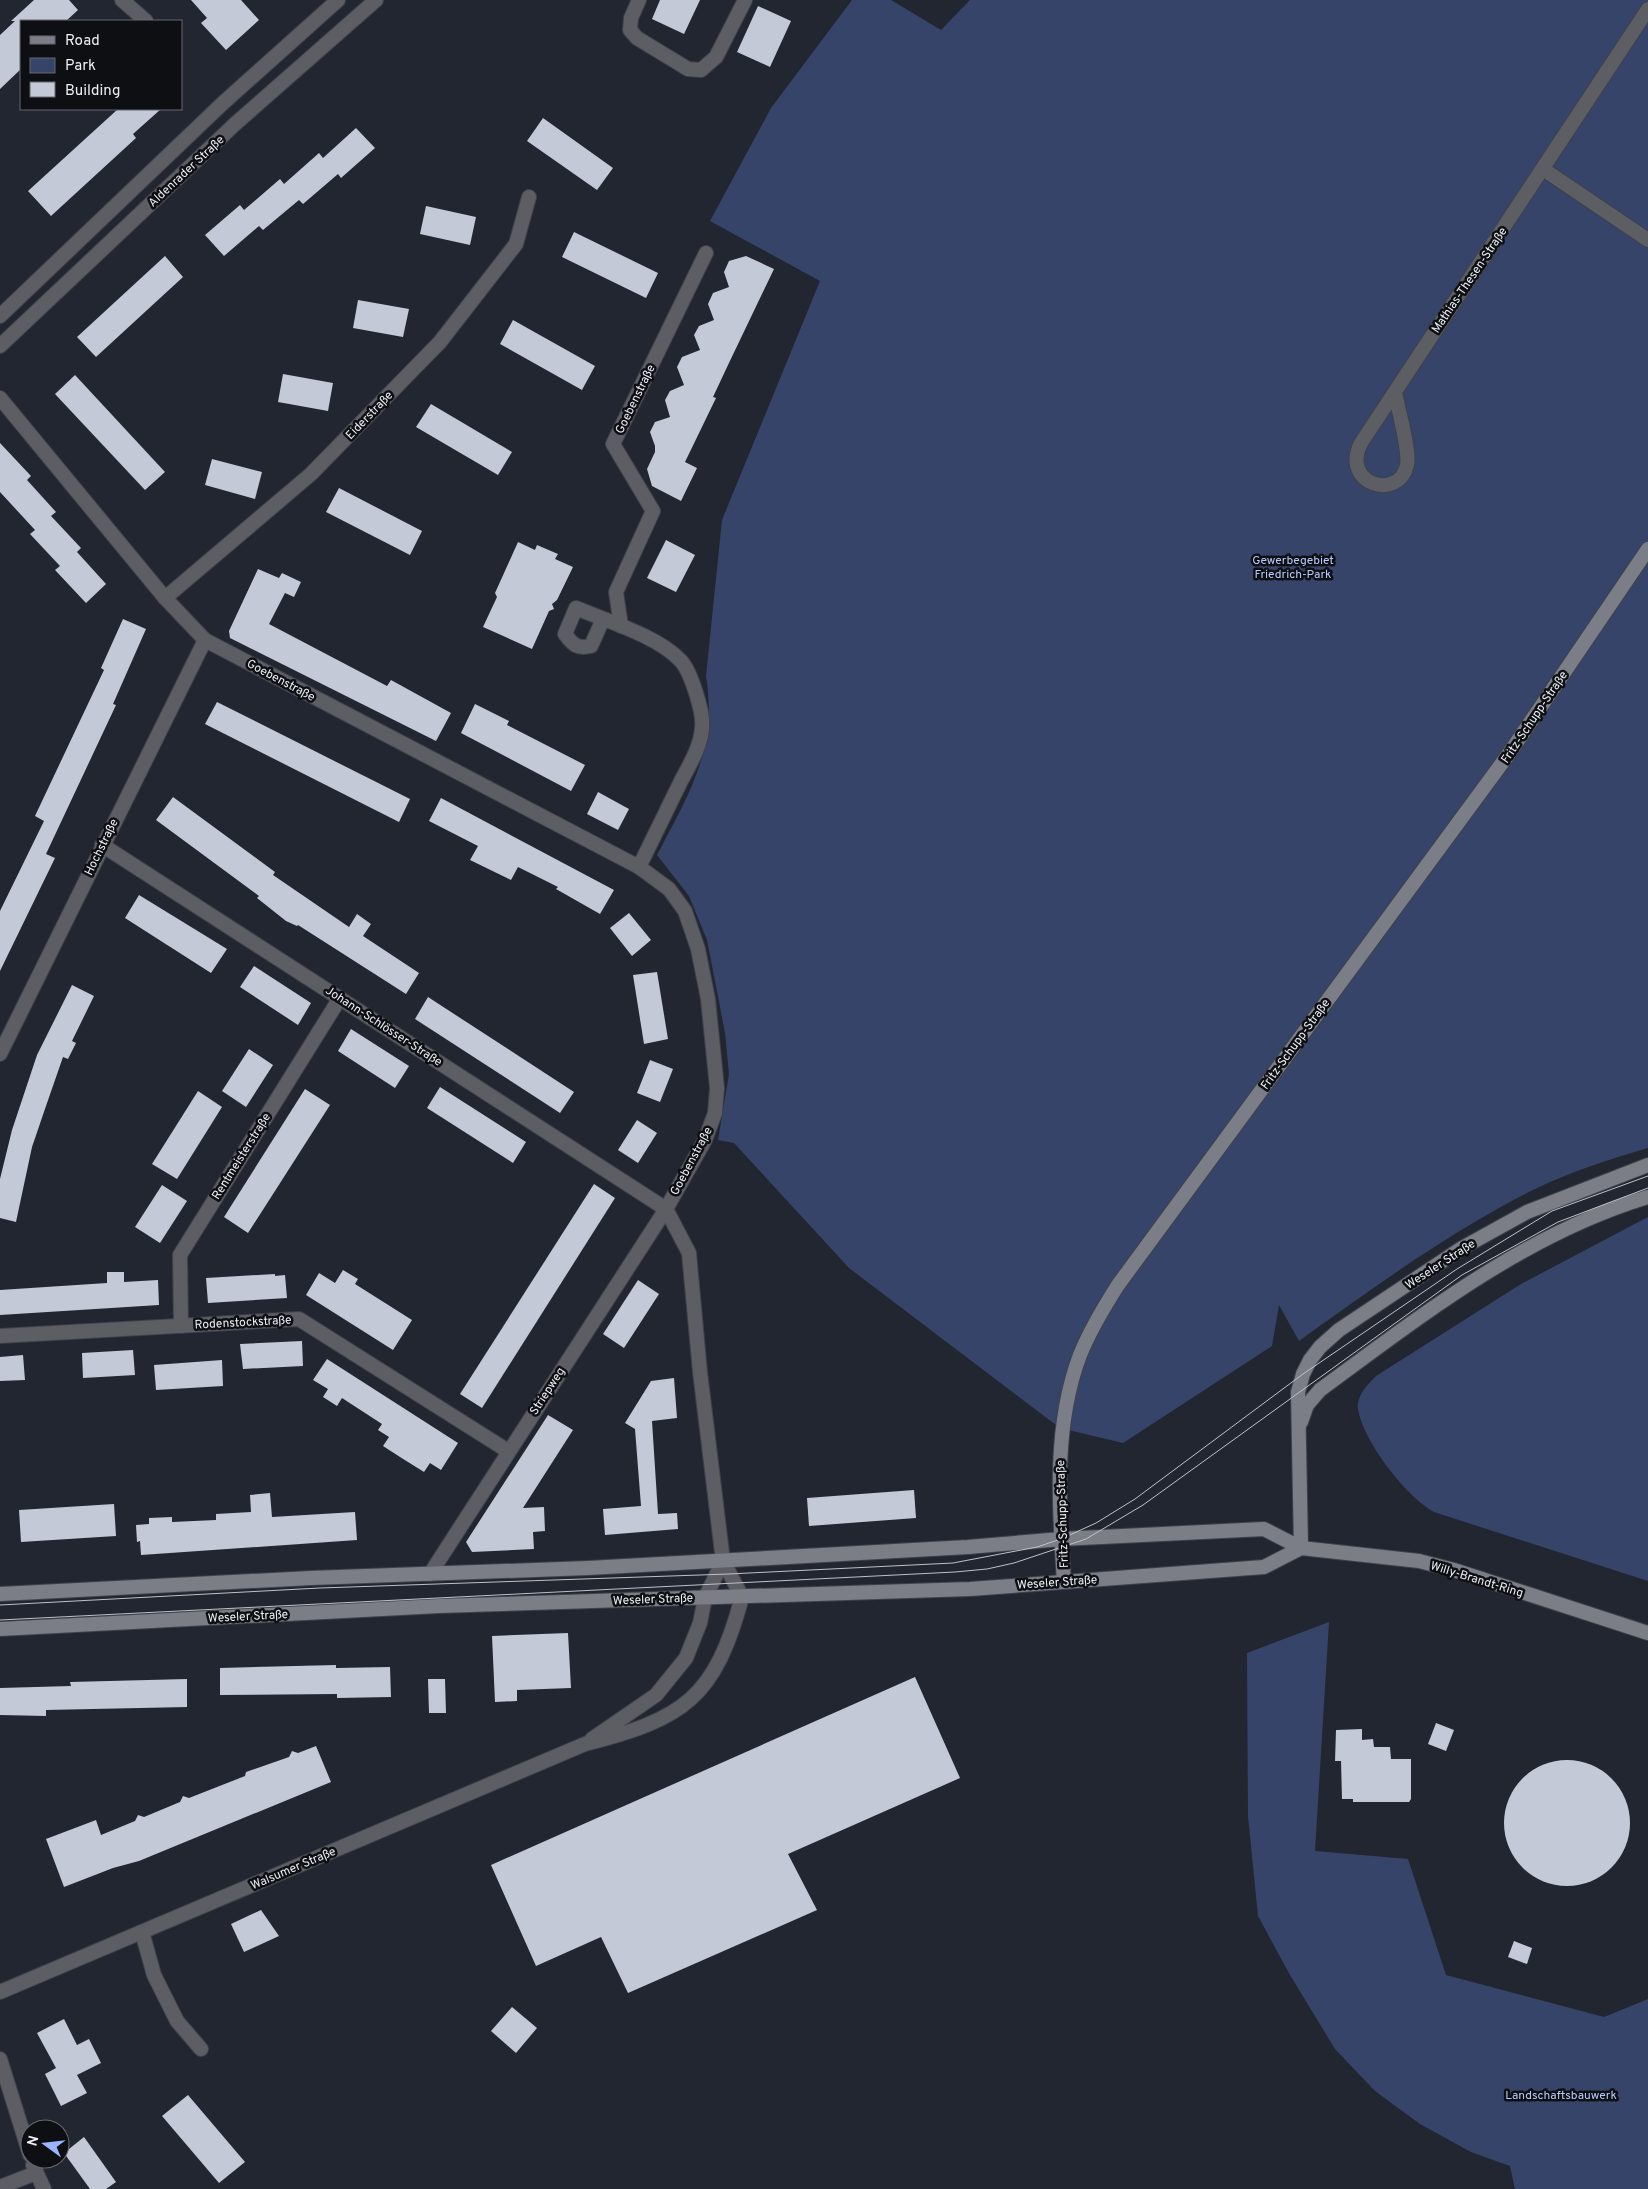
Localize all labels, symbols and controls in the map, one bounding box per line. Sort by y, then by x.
legend [20,20,182,110]
text: Road [65,32,100,51]
text: Park [65,57,96,76]
text: Building [65,82,120,101]
street label: Aldenrader Straße [145,132,228,211]
street label: Mathias-Thesen-Straße [1428,225,1511,337]
street label: Goebenstraße [612,362,660,437]
street label: Eiderstraße [343,388,397,443]
park label: Gewerbegebiet Friedrich-Park [1252,553,1334,583]
street label: Goebenstraße [244,656,318,706]
street label: Fritz-Schupp-Straße [1498,668,1572,767]
street label: Hochstraße [81,816,123,879]
street label: Johann-Schlösser-Straße [322,983,445,1071]
street label: Fritz-Schupp-Straße [1258,996,1334,1093]
street label: Rentmeisterstraße [209,1110,275,1203]
street label: Goebenstraße [667,1124,717,1198]
street label: Weseler Straße [1403,1236,1479,1293]
street label: Rodenstockstraße [194,1312,292,1334]
street label: Striepweg [526,1365,569,1419]
street label: Fritz-Schupp-Straße [1053,1460,1073,1568]
street label: Willy-Brandt-Ring [1428,1558,1525,1602]
street label: Weseler Straße [1016,1572,1098,1594]
street label: Weseler Straße [613,1591,693,1609]
street label: Weseler Straße [208,1607,289,1627]
street label: Walsumer Straße [248,1844,338,1894]
park label: Landschaftsbauwerk [1505,2088,1617,2104]
north arrow [20,2119,70,2169]
text: N [24,2134,43,2148]

